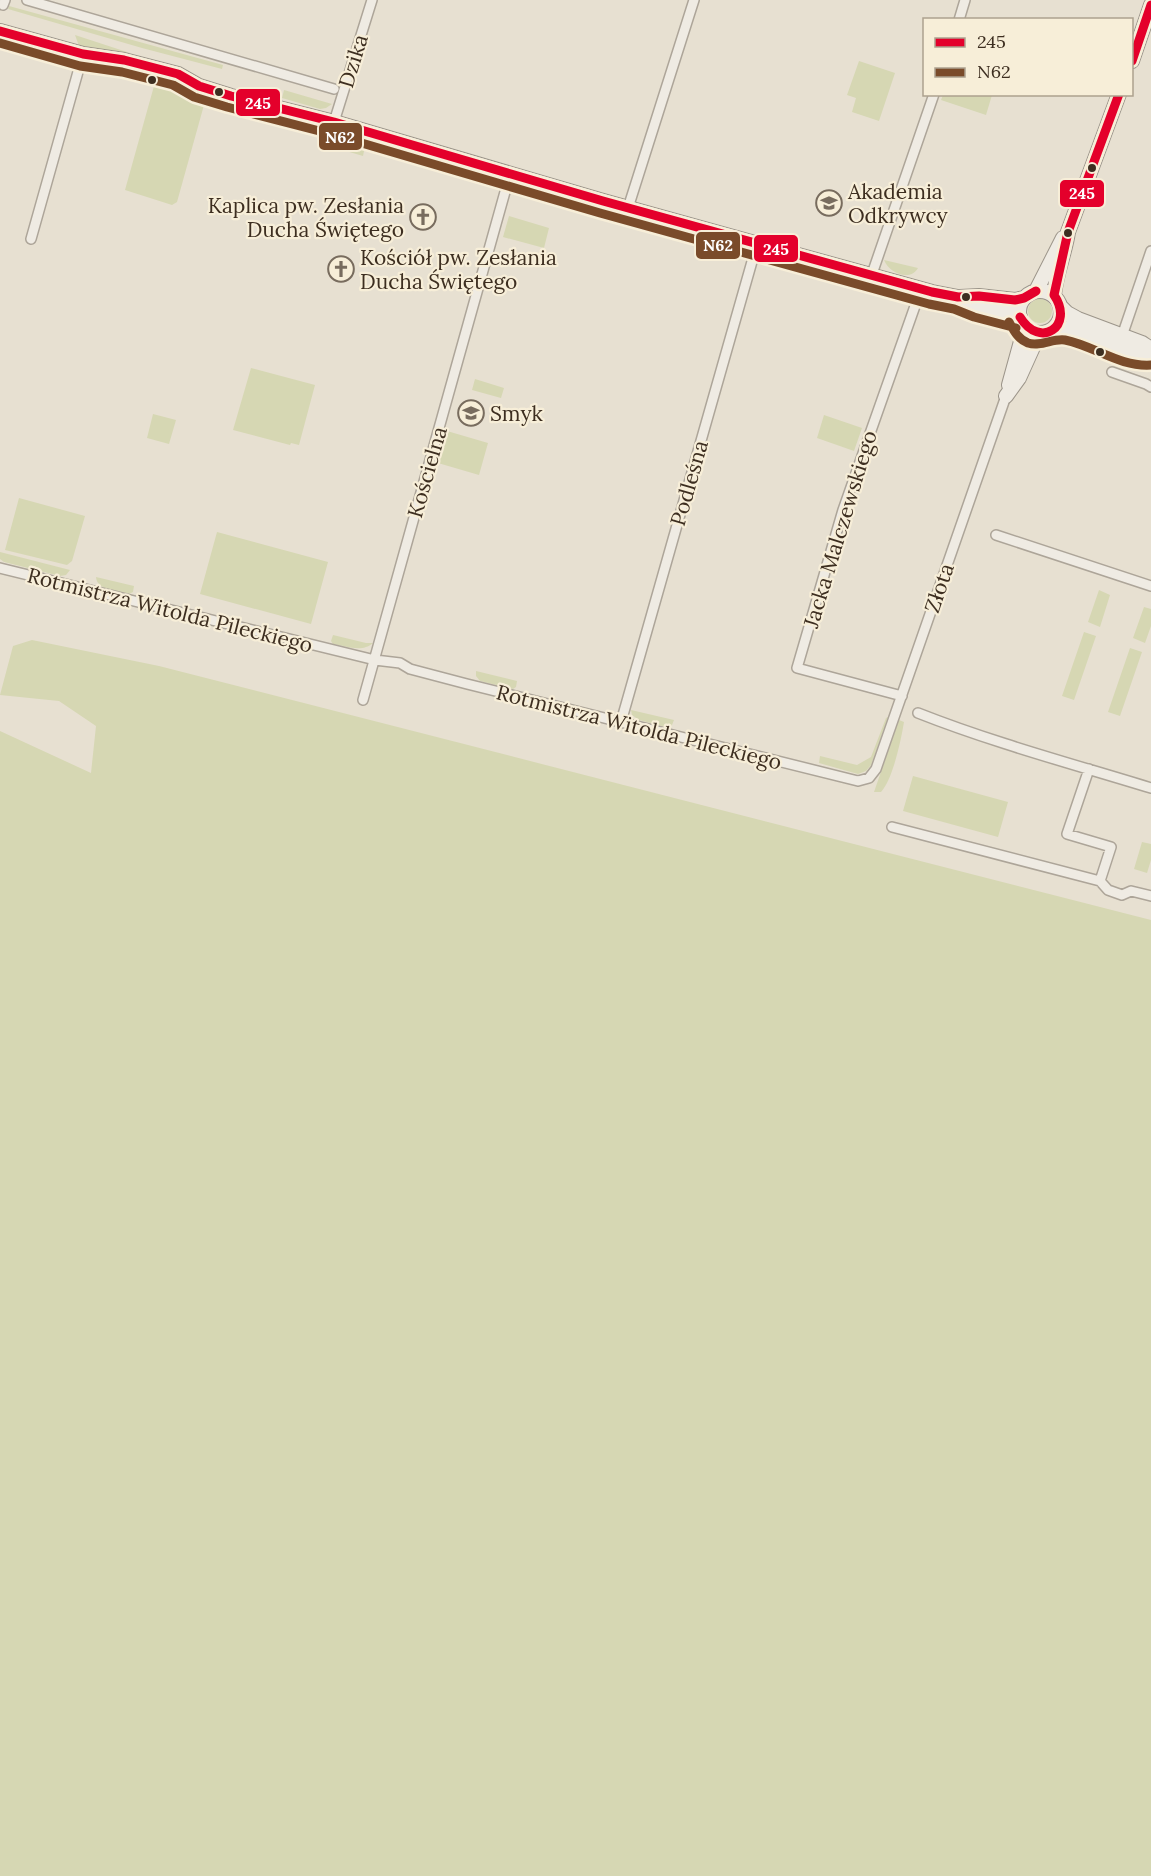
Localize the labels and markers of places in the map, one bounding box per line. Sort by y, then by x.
unlabelled marker [146,74,158,86]
unlabelled marker [213,86,225,98]
unlabelled marker [1086,162,1098,174]
place label: Akademia Odkrywcy [847,178,948,229]
school or university icon: Akademia Odkrywcy [814,188,844,218]
place label: Kaplica pw. Zesłania Ducha Świętego [208,192,404,243]
church icon: Kaplica pw. Zesłania Ducha Świętego [408,202,438,232]
unlabelled marker [1062,227,1074,239]
place label: Kościół pw. Zesłania Ducha Świętego [360,244,557,295]
church icon: Kościół pw. Zesłania Ducha Świętego [326,254,356,284]
unlabelled marker [960,291,972,303]
unlabelled marker [1094,346,1106,358]
school or university icon: Smyk [456,398,486,428]
place label: Smyk [490,400,543,427]

